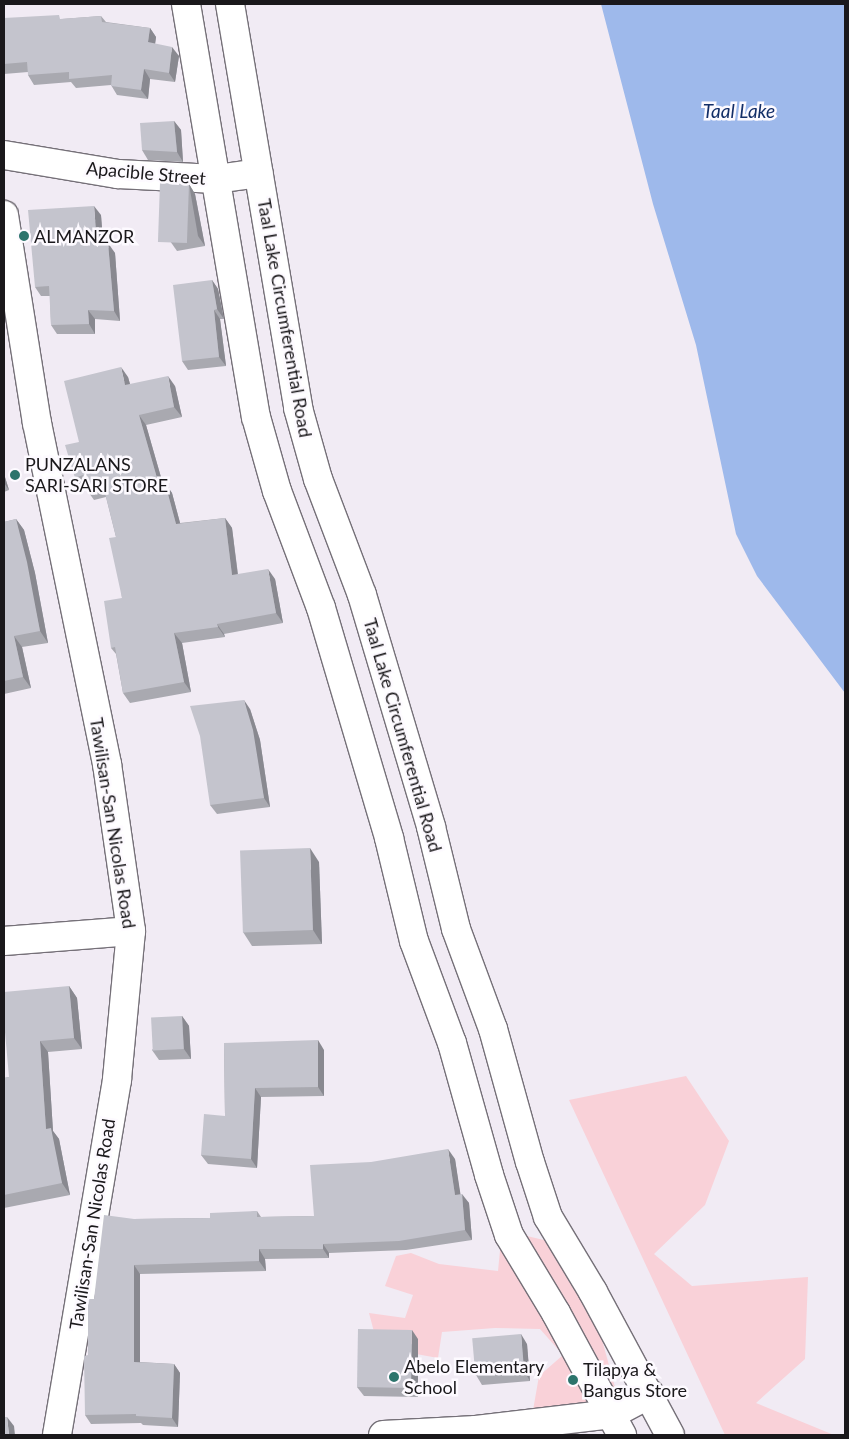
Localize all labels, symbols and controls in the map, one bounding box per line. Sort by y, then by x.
water label: Taal Lake [703,100,775,122]
street label: Apacible Street [85,157,207,189]
street label: Taal Lake Circumferential Road [253,197,317,439]
place label: ALMANZOR [34,225,134,247]
marker: ALMANZOR [18,230,30,242]
place label: PUNZALANS SARI-SARI STORE [25,454,168,496]
marker: PUNZALANS SARI-SARI STORE [9,469,21,481]
street label: Taal Lake Circumferential Road [359,616,447,854]
street label: Tawilisan-San Nicolas Road [86,716,140,930]
street label: Tawilisan-San Nicolas Road [65,1117,119,1331]
place label: Abelo Elementary School [404,1356,544,1398]
place label: Tilapya & Bangus Store [583,1359,687,1402]
marker: Abelo Elementary School [388,1371,400,1383]
marker: Tilapya & Bangus Store [567,1374,579,1386]

